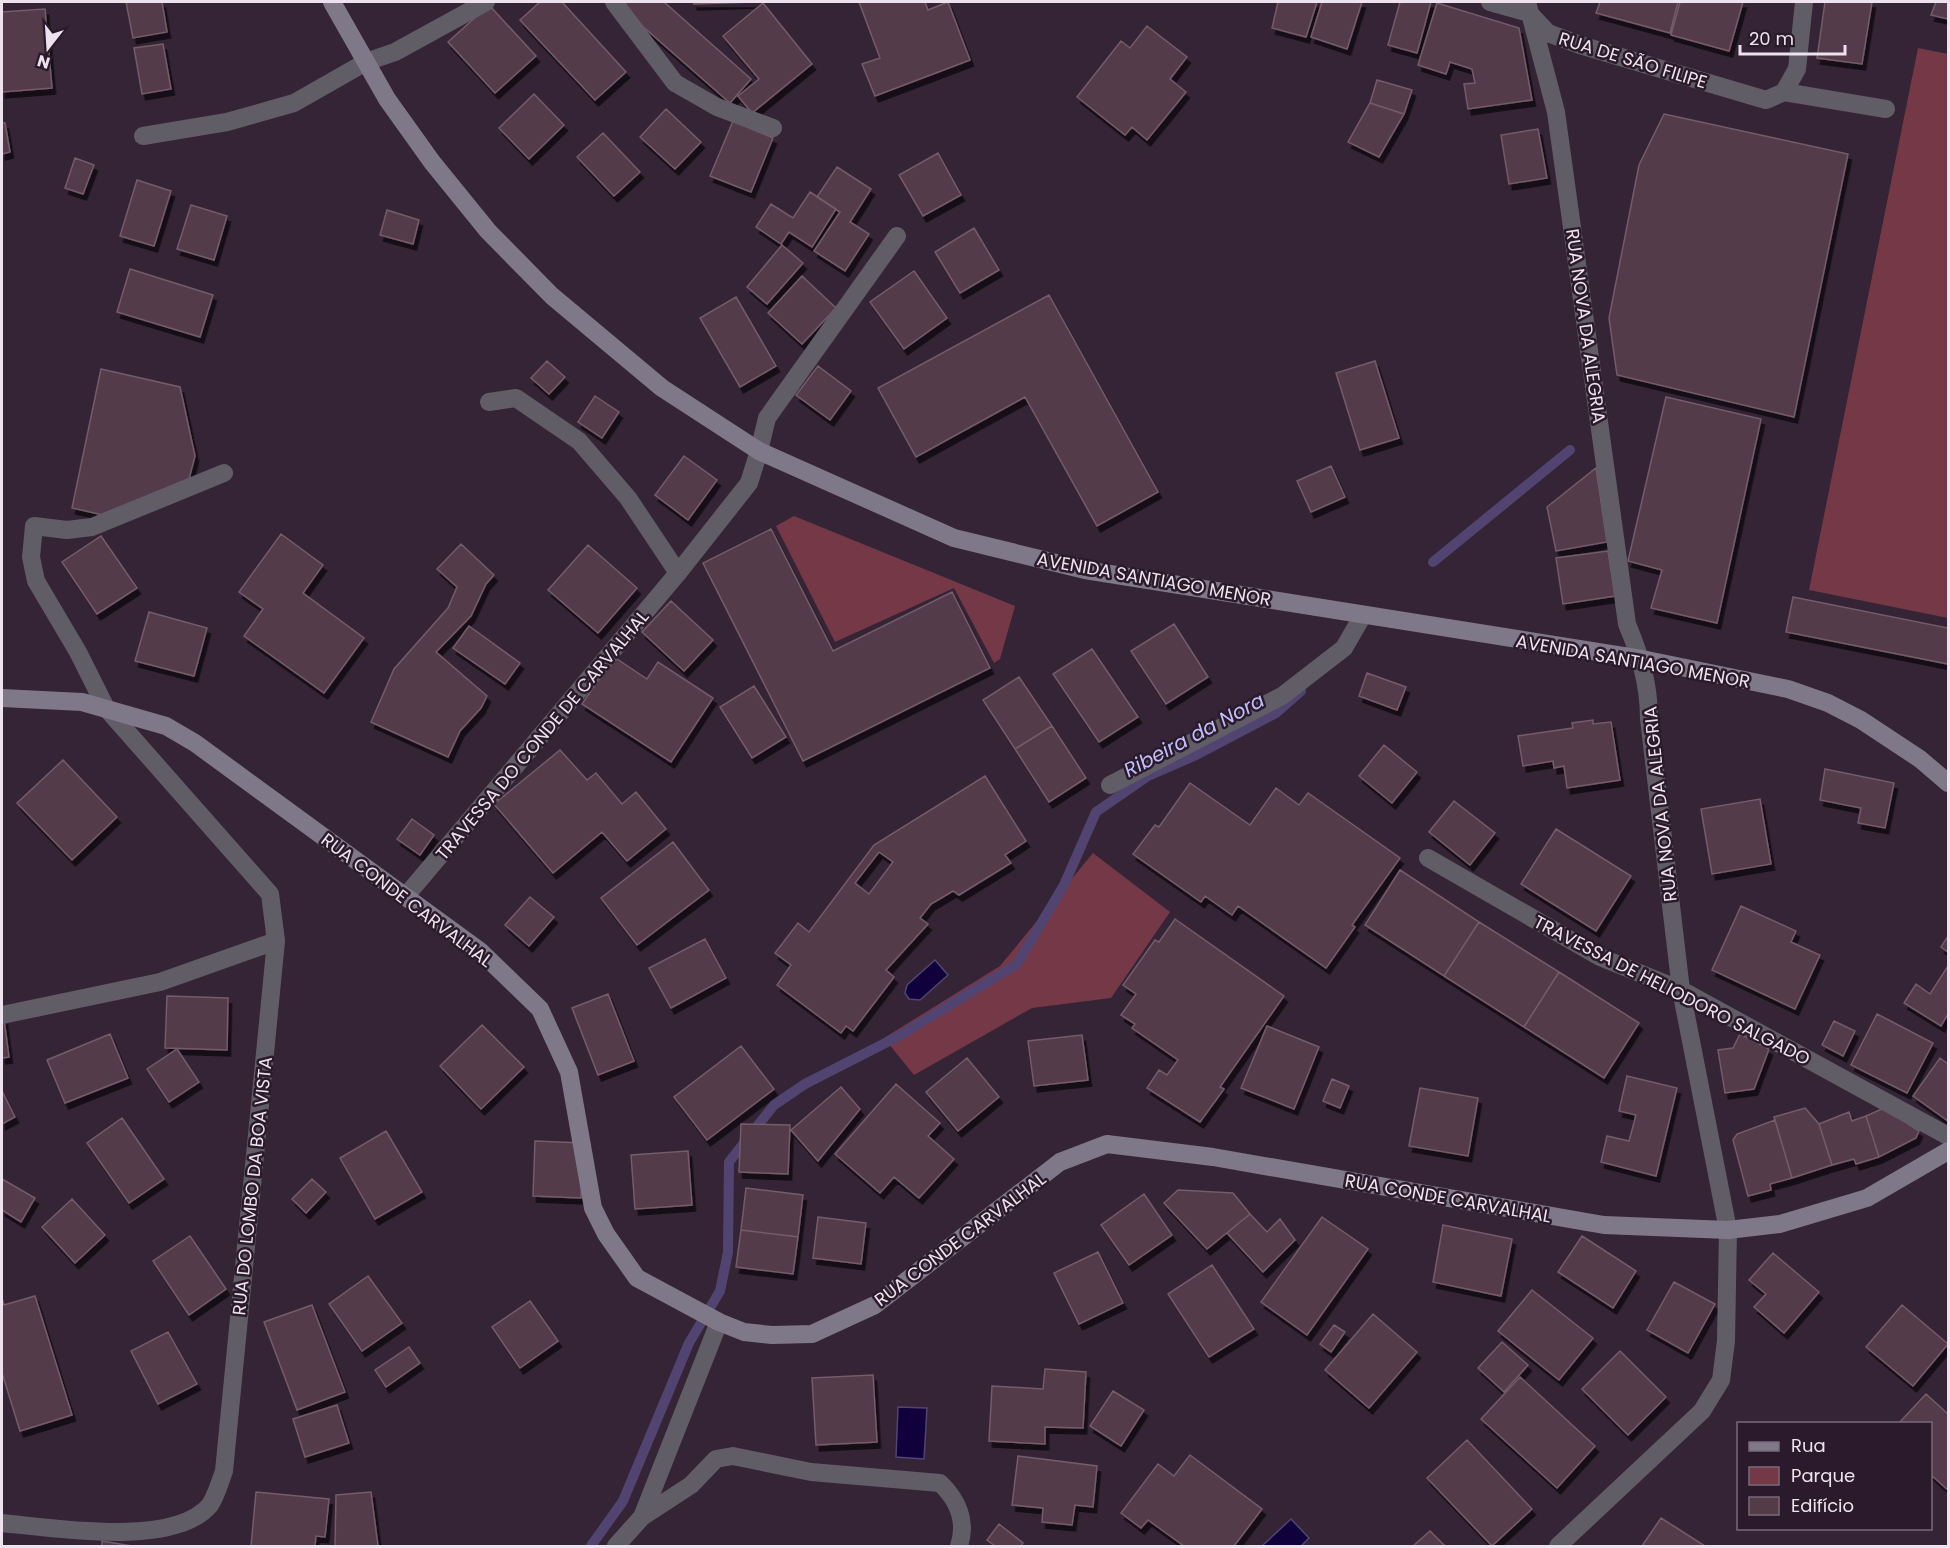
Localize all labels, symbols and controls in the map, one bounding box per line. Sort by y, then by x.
north arrow [18,18,78,78]
scale bar [1740,18,1845,56]
street label: RUA DE SÃO FILIPE [1556,26,1710,94]
text: 20 m [1749,26,1794,51]
text: N [35,49,53,75]
street label: RUA NOVA DA ALEGRIA [1560,227,1612,425]
street label: AVENIDA SANTIAGO MENOR [1035,546,1273,612]
street label: TRAVESSA DO CONDE DE CARVALHAL [430,604,654,865]
street label: AVENIDA SANTIAGO MENOR [1514,628,1752,694]
water label: Ribeira da Nora [1119,686,1269,784]
street label: RUA NOVA DA ALEGRIA [1637,705,1683,903]
street label: RUA CONDE CARVALHAL [316,827,498,973]
street label: TRAVESSA DE HELIODORO SALGADO [1529,909,1815,1071]
street label: RUA DO LOMBO DA BOA VISTA [226,1055,278,1317]
street label: RUA CONDE CARVALHAL [869,1166,1051,1312]
street label: RUA CONDE CARVALHAL [1343,1168,1553,1228]
legend [1737,1422,1932,1530]
text: Rua [1791,1433,1826,1458]
text: Parque [1791,1463,1855,1488]
text: Edifício [1791,1493,1854,1518]

